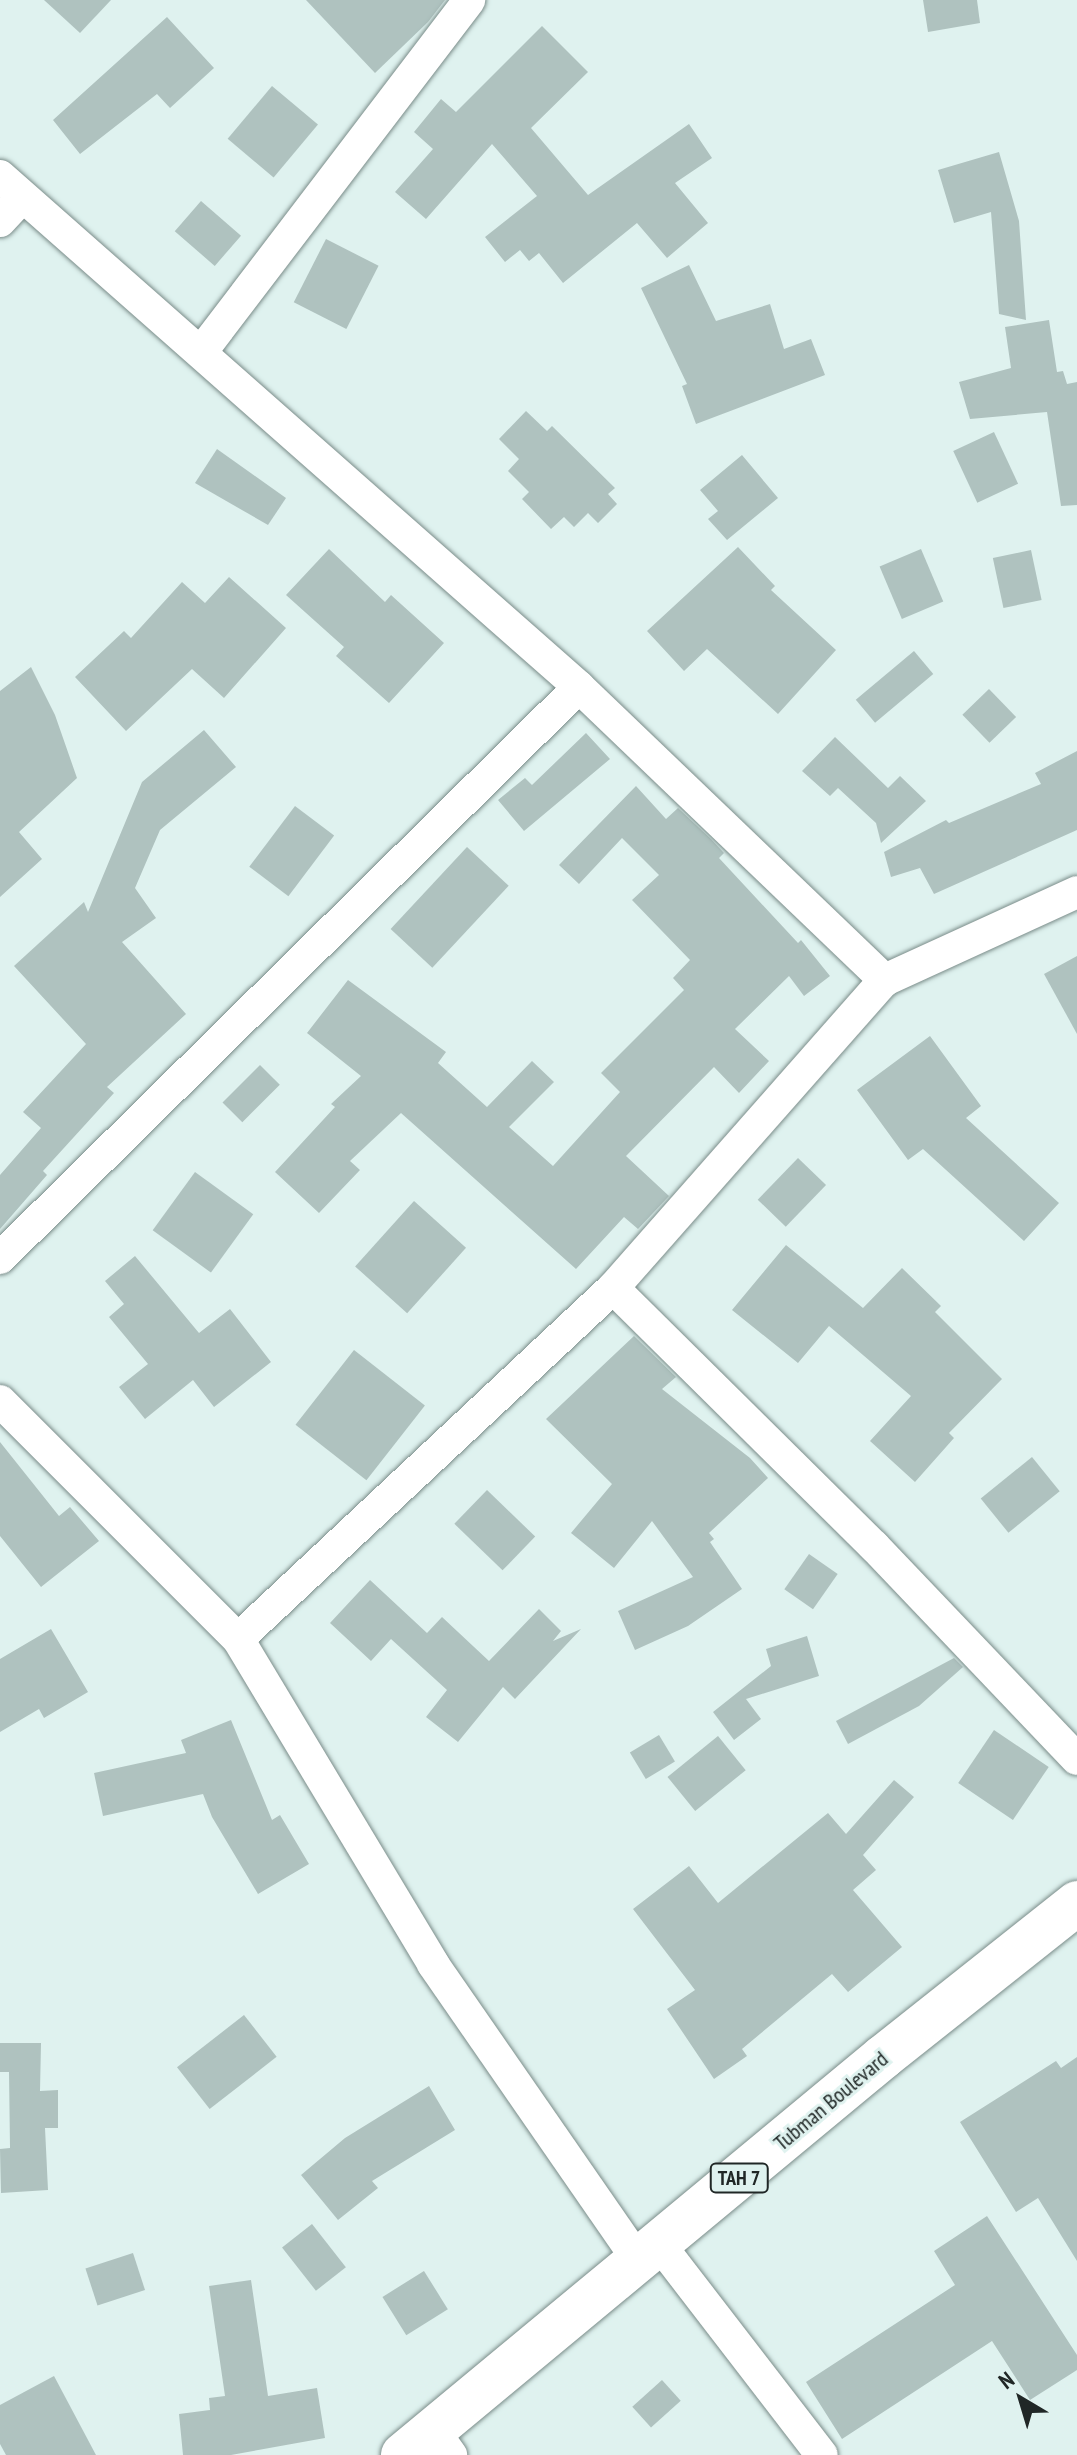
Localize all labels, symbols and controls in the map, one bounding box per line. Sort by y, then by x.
street label: Tubman Boulevard [769,2046,893,2156]
road number: TAH 7 [709,2162,769,2194]
north arrow [981,2359,1061,2439]
text: N [993,2365,1020,2395]

